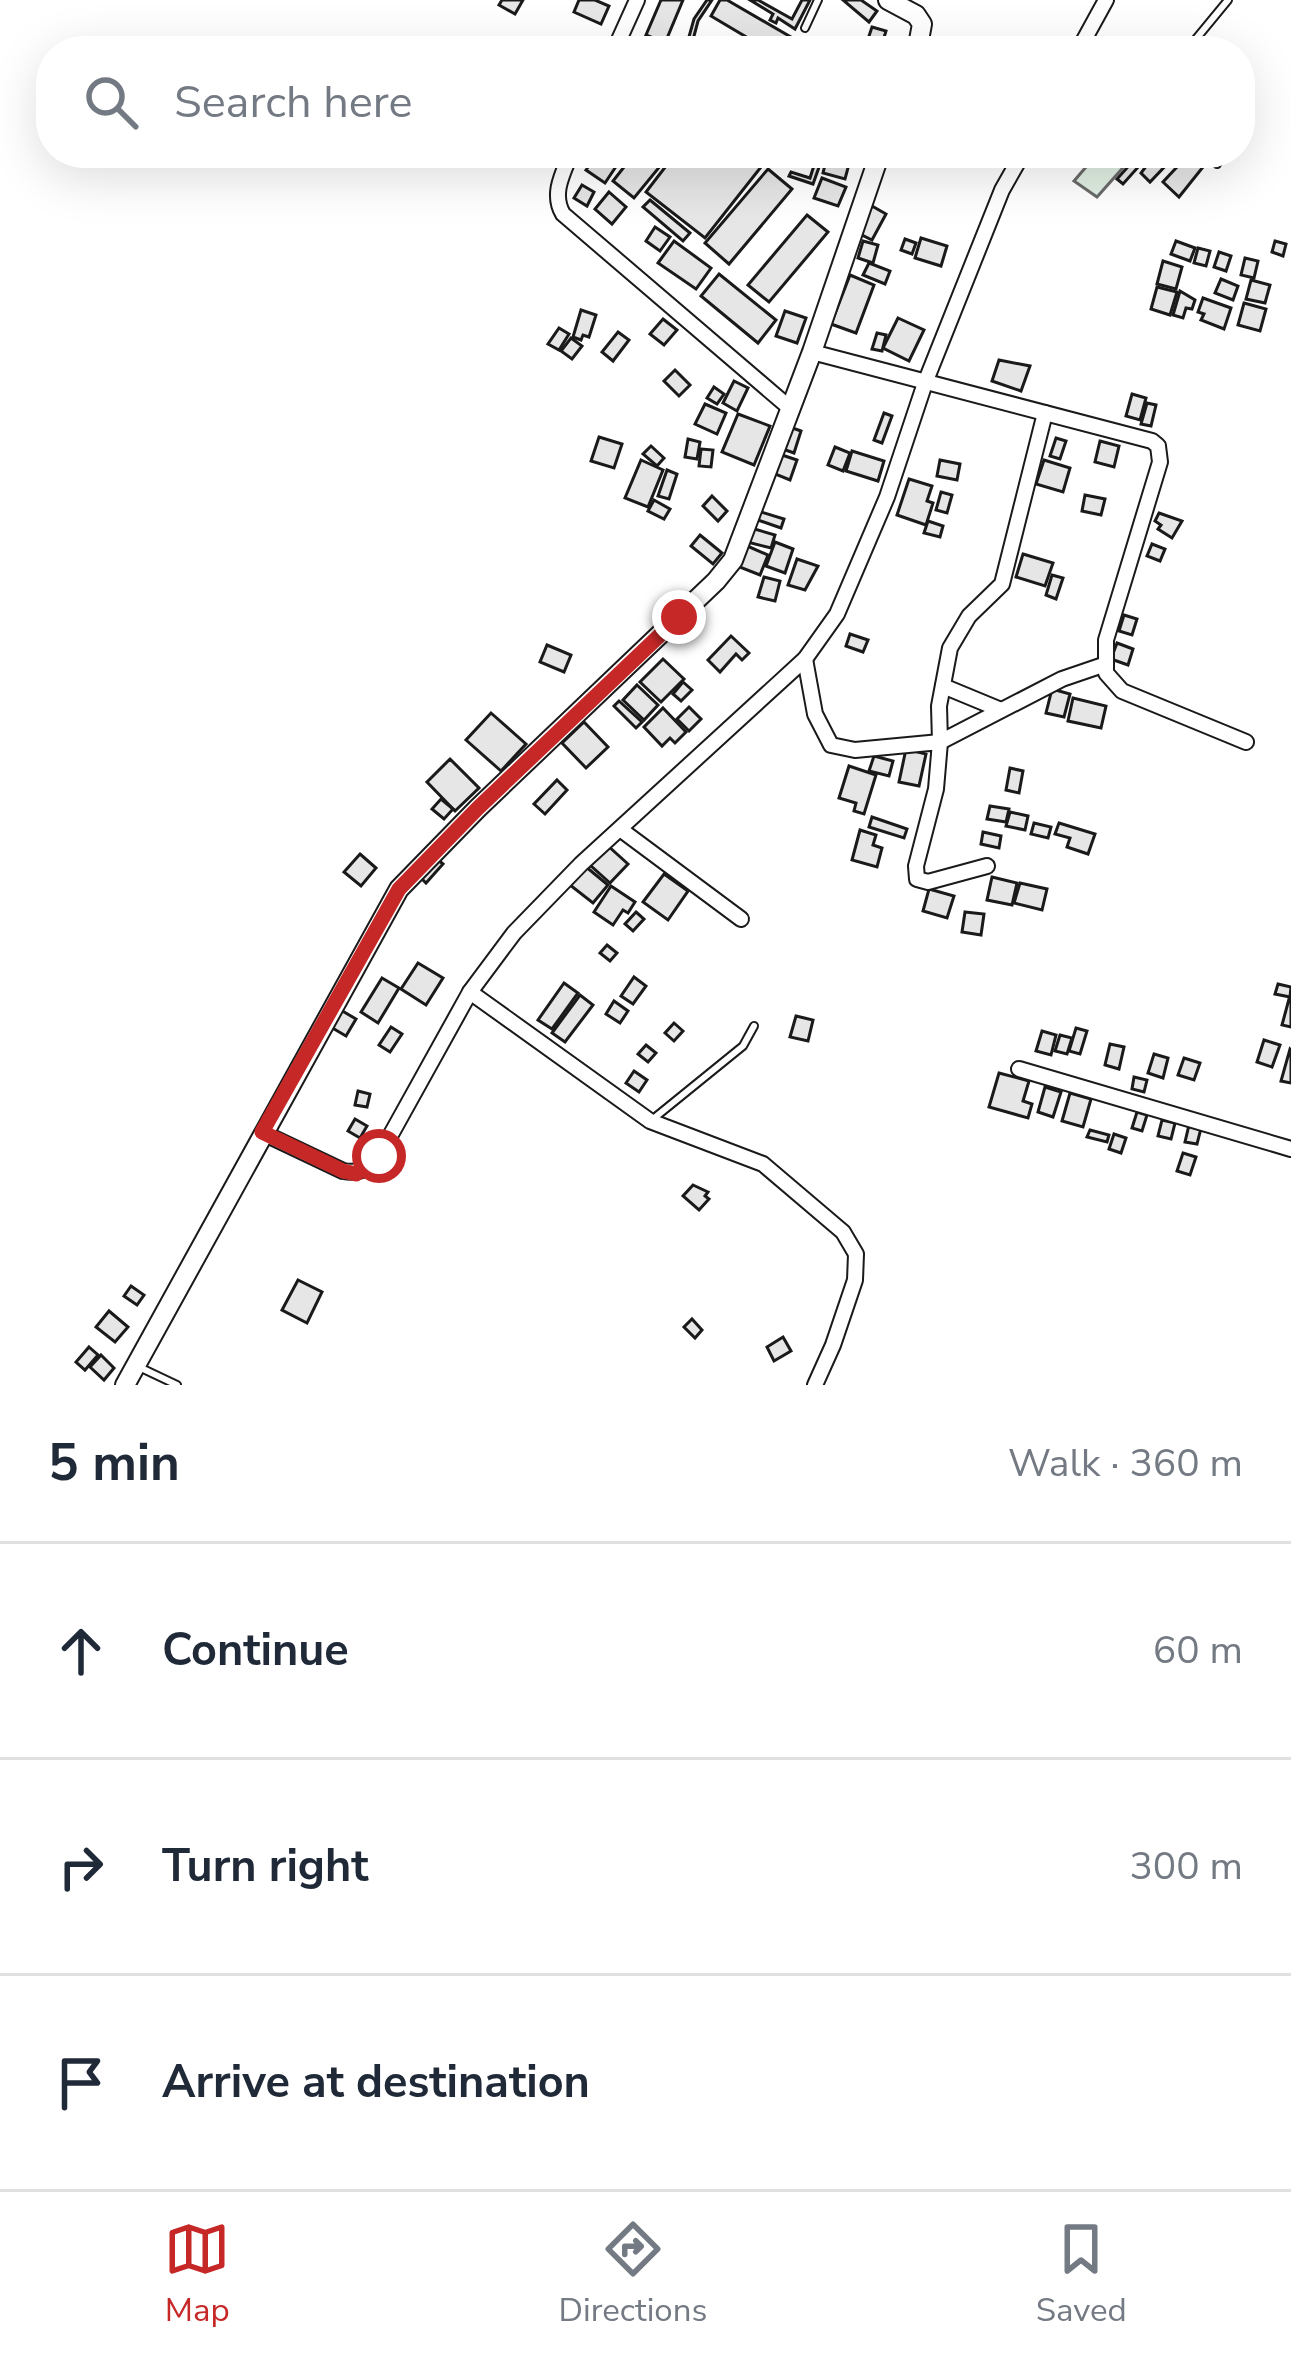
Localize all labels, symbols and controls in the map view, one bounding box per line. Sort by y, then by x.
search box [36,36,1255,168]
icon: search [78,69,144,135]
text: Search here [174,72,413,133]
route end [652,590,706,644]
route start [352,1129,406,1183]
text: 5 min [48,1428,180,1498]
text: Walk · 360 m [1008,1437,1243,1490]
icon: ahead [48,1618,114,1684]
text: Continue [162,1620,349,1681]
text: 60 m [1153,1624,1243,1677]
icon: right [48,1834,114,1900]
text: Turn right [162,1836,369,1897]
text: 300 m [1129,1840,1243,1893]
icon: arrive [48,2050,114,2116]
text: Arrive at destination [162,2052,590,2113]
tab: Map [164,2216,230,2333]
tab: Directions [559,2216,707,2333]
tab: Saved [1036,2216,1127,2333]

